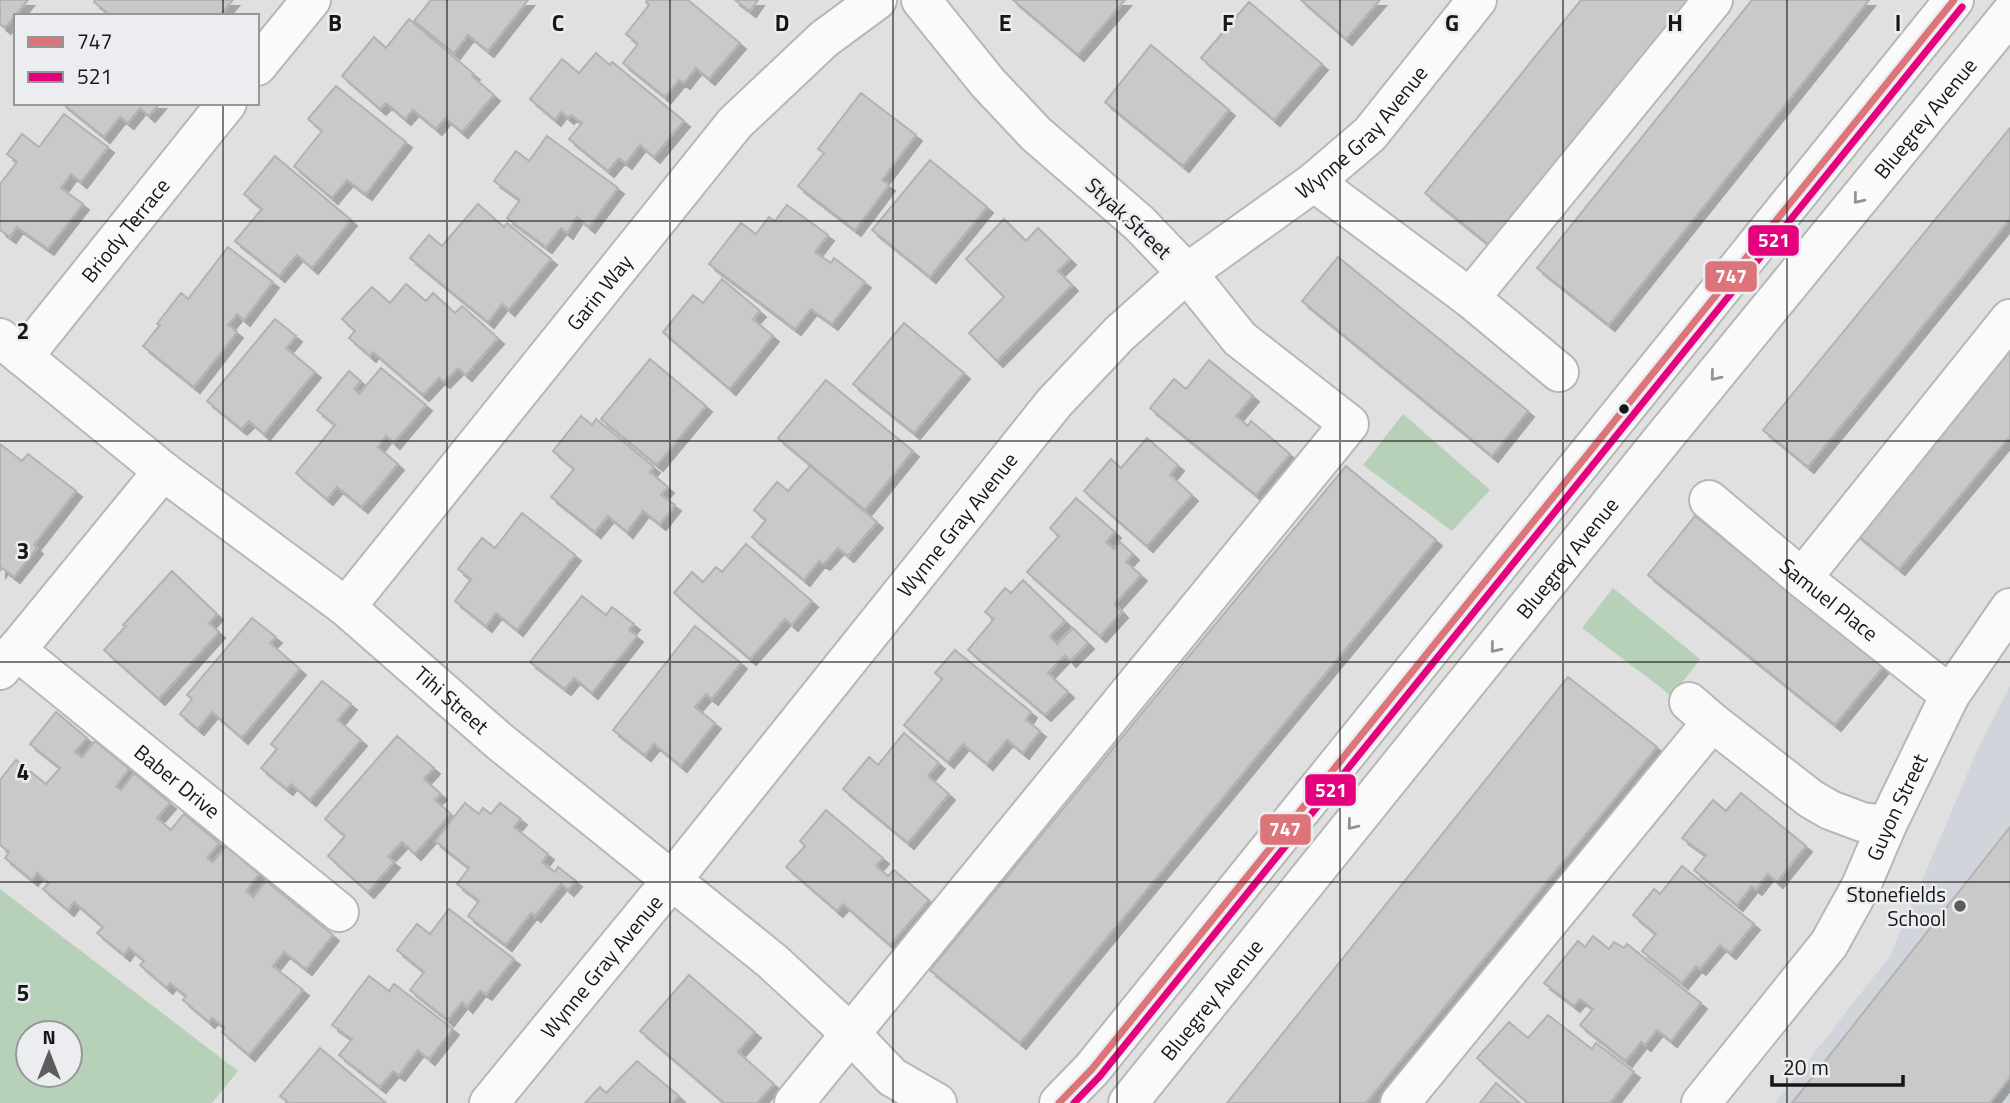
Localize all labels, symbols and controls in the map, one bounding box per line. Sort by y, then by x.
text: B [328,5,342,40]
text: C [552,5,564,40]
text: D [775,5,789,40]
text: E [999,5,1011,40]
text: F [1222,5,1234,40]
text: G [1445,5,1459,40]
text: H [1667,5,1683,40]
text: I [1895,5,1901,40]
legend [14,14,259,105]
text: 747 [77,25,112,57]
street label: Bluegrey Avenue [1866,50,1984,186]
street label: Wynne Gray Avenue [1289,58,1435,207]
text: 521 [77,60,112,92]
street label: Styak Street [1079,170,1180,267]
street label: Briody Terrace [73,171,177,289]
one-way arrow [1854,192,1867,204]
line badge: 521 [1747,224,1800,257]
text: 521 [1758,225,1790,254]
street label: Garin Way [558,247,640,337]
line badge: 747 [1704,260,1758,293]
text: 747 [1715,261,1747,290]
text: 2 [17,313,29,348]
one-way arrow [1710,368,1723,380]
unlabelled marker [1617,402,1631,416]
street label: Wynne Gray Avenue [889,445,1025,604]
street label: Bluegrey Avenue [1508,490,1626,626]
text: 3 [17,533,29,568]
street label: Samuel Place [1773,550,1885,649]
one-way arrow [1491,641,1504,653]
street label: Tihi Street [407,658,497,742]
street label: Baber Drive [127,736,228,826]
street label: Guyon Street [1858,747,1936,866]
text: 4 [17,754,29,789]
line badge: 521 [1304,773,1357,807]
text: 521 [1315,775,1347,804]
line badge: 747 [1259,813,1312,846]
text: 747 [1269,814,1301,843]
one-way arrow [1348,818,1361,830]
place label: Stonefields School [1847,878,1946,934]
street label: Wynne Gray Avenue [533,887,670,1045]
marker: Stonefields School [1952,898,1968,914]
street label: Bluegrey Avenue [1152,932,1270,1067]
text: 5 [17,975,29,1010]
north arrow [14,1019,84,1089]
text: N [42,1022,56,1051]
scale bar [1772,1044,1903,1088]
text: 20 m [1783,1051,1829,1083]

